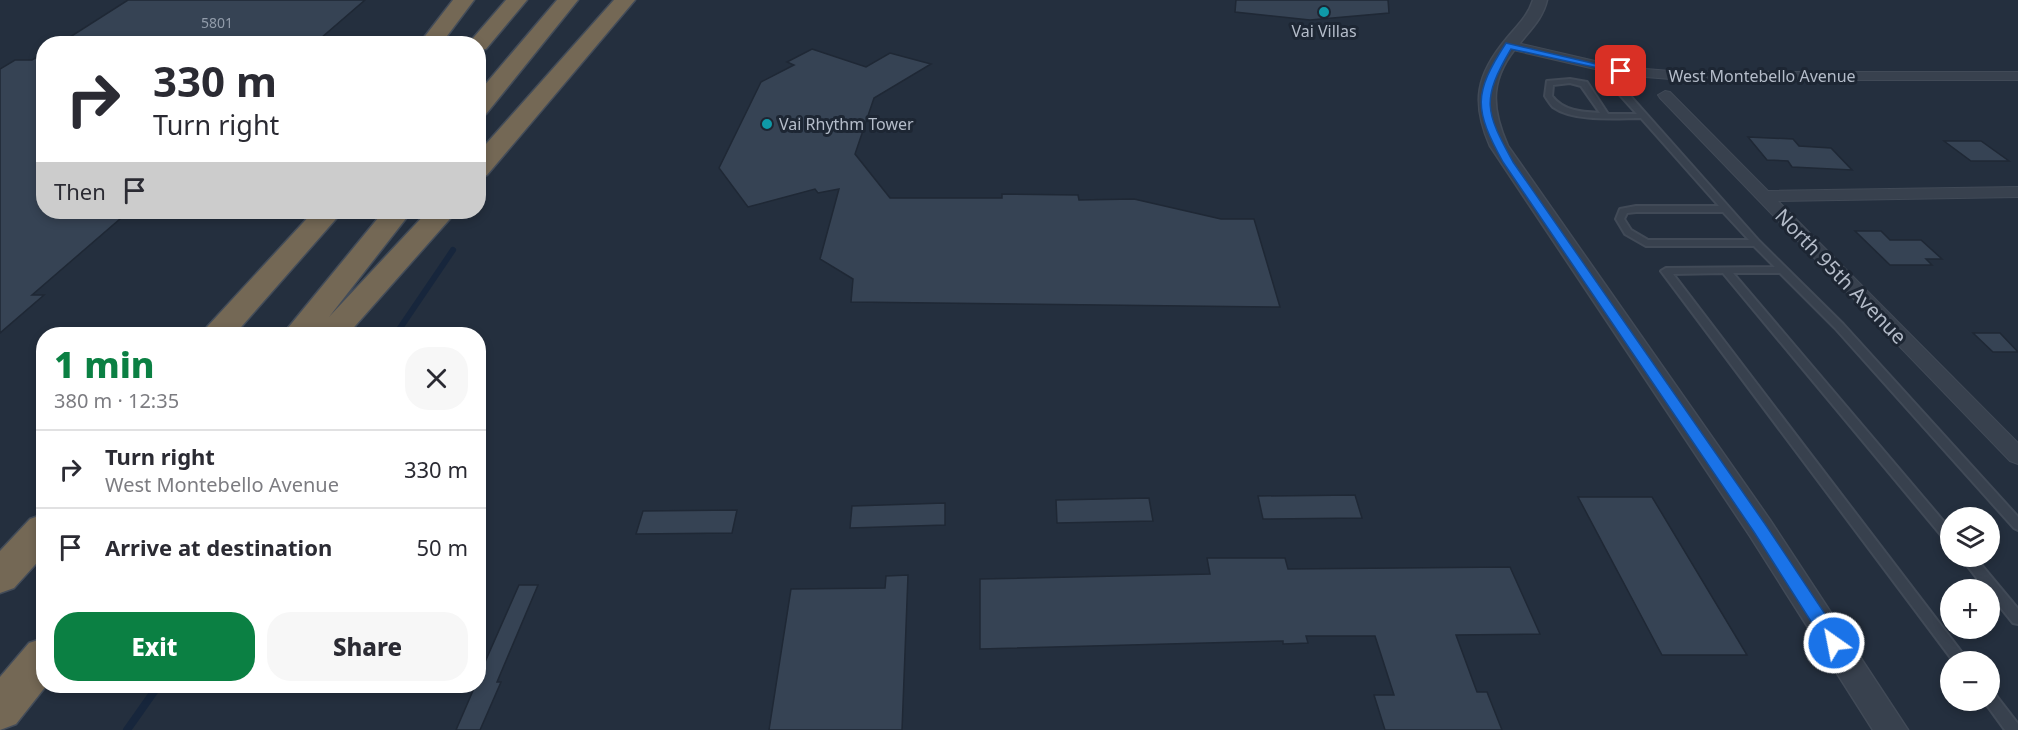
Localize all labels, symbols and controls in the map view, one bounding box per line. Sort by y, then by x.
marker: Vai Villas [1317,5,1331,19]
house number: 5801 [201,13,233,32]
place label: Vai Villas [1291,20,1357,42]
pin [1595,45,1646,96]
text: 330 m [153,52,277,109]
icon: arrive [1604,54,1637,87]
icon: right [54,60,132,138]
street label: West Montebello Avenue [1668,65,1856,87]
text: Turn right [153,106,279,143]
place label: Vai Rhythm Tower [779,113,914,135]
marker: Vai Rhythm Tower [760,117,774,131]
icon: arrive [118,174,151,207]
text: Then [54,176,106,206]
street label: North 95th Avenue [1769,203,1913,349]
text: 1 min [54,340,155,389]
button: close [405,347,468,410]
text: 380 m · 12:35 [54,387,179,414]
text: Turn right [105,441,215,471]
icon: right [54,453,87,486]
text: 330 m [404,454,468,484]
text: West Montebello Avenue [105,471,339,498]
map controls [1940,507,2000,711]
button: layers [1940,507,2000,567]
icon: arrive [54,531,87,564]
text: Arrive at destination [105,532,332,562]
text: 50 m [417,532,468,562]
button: + [1940,579,2000,639]
position arrow [1802,611,1866,675]
button: Exit [54,612,255,681]
button: Share [267,612,468,681]
button: − [1940,651,2000,711]

